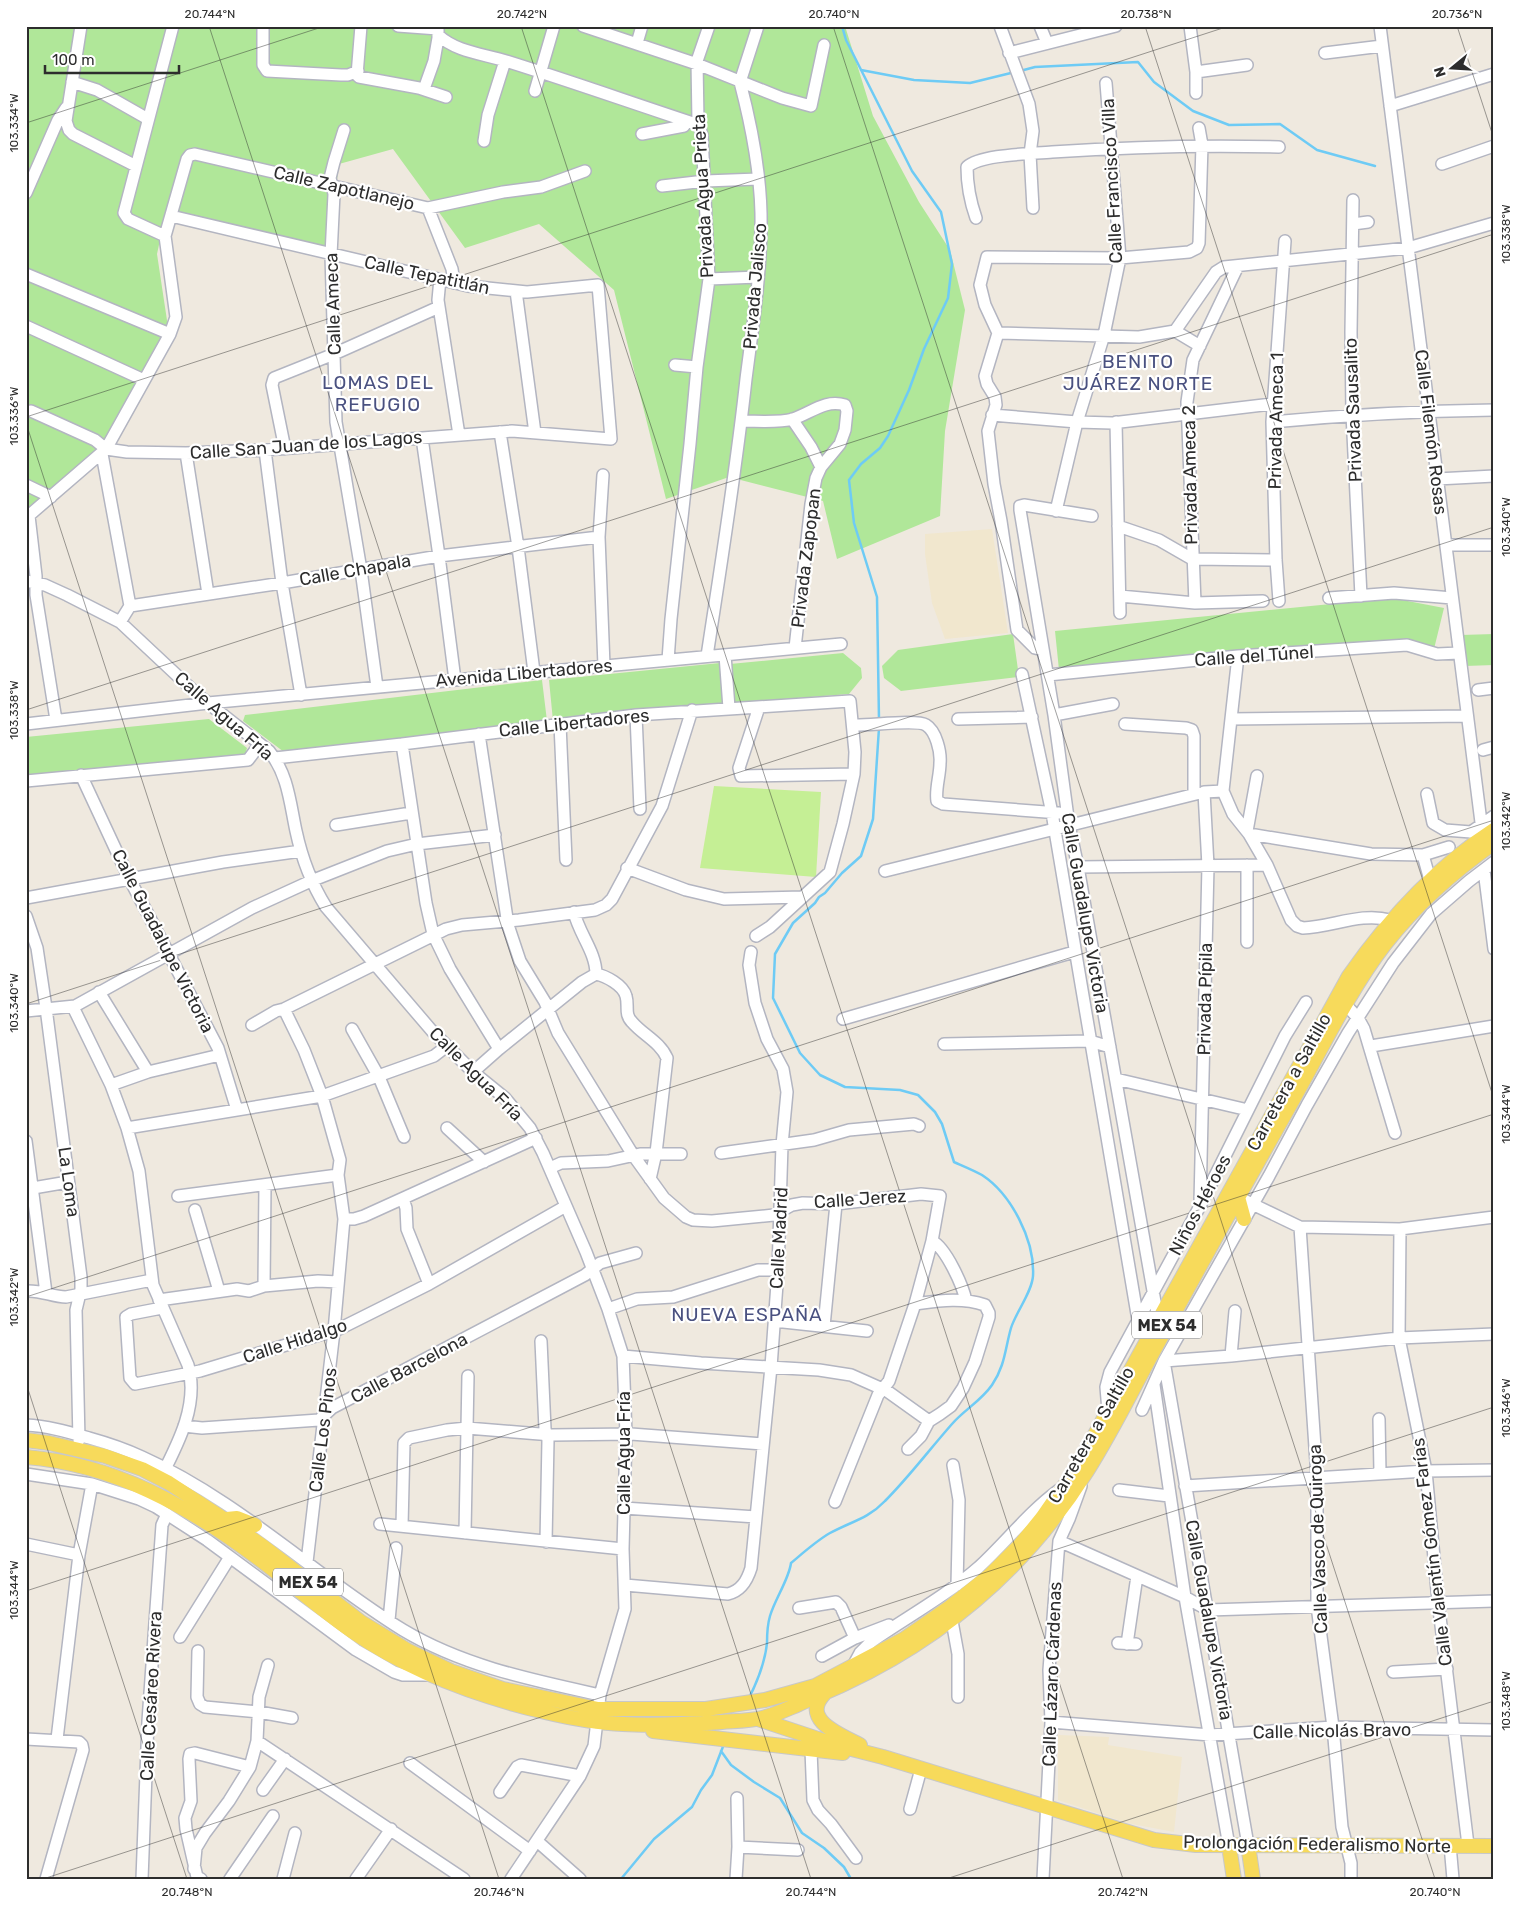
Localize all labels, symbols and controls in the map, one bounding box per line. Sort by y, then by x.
text: 20.744°N [185,7,235,21]
text: 20.742°N [497,7,547,21]
text: 20.740°N [809,7,859,21]
text: 20.738°N [1120,7,1172,21]
text: 20.736°N [1432,7,1482,21]
scale bar [45,42,179,74]
north arrow [1428,42,1478,92]
text: 100 m [52,51,94,69]
text: N [1430,64,1450,79]
text: 103.334°W [7,93,21,153]
street label: Calle Francisco Villa [1097,98,1127,264]
street label: Privada Agua Prieta [688,113,718,279]
street label: Calle Zapotlanejo [271,161,417,215]
text: 103.338°W [1499,204,1513,264]
street label: Privada Jalisco [739,222,771,350]
street label: Calle Tepatitlán [362,251,492,299]
street label: Calle Ameca [320,252,346,356]
street label: Privada Sausalito [1339,337,1367,483]
street label: Calle Filemón Rosas [1410,348,1452,516]
district label: BENITO JUÁREZ NORTE [1063,350,1213,395]
street label: Privada Ameca 1 [1264,352,1288,490]
district label: LOMAS DEL REFUGIO [322,371,434,416]
text: 103.336°W [7,386,21,445]
street label: Privada Ameca 2 [1178,405,1202,545]
street label: Calle San Juan de los Lagos [189,426,423,464]
street label: Privada Zapopan [787,487,825,629]
text: 103.340°W [1499,497,1513,557]
street label: Calle Chapala [297,549,413,591]
street label: Calle del Túnel [1194,641,1314,671]
street label: Avenida Libertadores [435,654,613,692]
street label: Calle Agua Fría [170,667,278,765]
text: 103.338°W [7,680,21,740]
street label: Calle Libertadores [498,704,650,742]
text: 103.342°W [1499,791,1513,850]
street label: Calle Guadalupe Victoria [1057,811,1113,1015]
street label: Calle Guadalupe Victoria [107,845,219,1037]
street label: Privada Pípila [1193,942,1217,1056]
text: 103.340°W [7,973,21,1033]
street label: Carretera a Saltillo [1242,1009,1336,1155]
street label: Calle Agua Fría [424,1022,528,1126]
text: 103.344°W [1499,1084,1513,1144]
street label: La Loma [53,1145,85,1219]
street label: Niños Héroes [1164,1151,1236,1259]
street label: Calle Jerez [813,1185,907,1213]
street label: Calle Madrid [765,1186,793,1290]
text: 103.342°W [7,1267,21,1326]
district label: NUEVA ESPAÑA [671,1303,823,1326]
road number: MEX 54 [1132,1312,1202,1338]
street label: Calle Hidalgo [240,1314,350,1368]
street label: Calle Barcelona [347,1328,471,1408]
street label: Carretera a Saltillo [1043,1363,1139,1507]
street label: Calle Los Pinos [304,1366,342,1494]
text: 103.346°W [1499,1378,1513,1438]
street label: Calle Agua Fría [613,1391,635,1515]
street label: Calle Valentín Gómez Farías [1407,1437,1457,1667]
street label: Calle Vasco de Quiroga [1304,1444,1332,1634]
street label: Calle Guadalupe Victoria [1181,1518,1237,1722]
text: 103.344°W [7,1560,21,1620]
road number: MEX 54 [273,1568,343,1595]
street label: Calle Lázaro Cárdenas [1038,1581,1066,1767]
street label: Calle Cesáreo Rivera [136,1610,166,1782]
text: 103.348°W [1499,1671,1513,1731]
street label: Calle Nicolás Bravo [1252,1719,1412,1743]
street label: Prolongación Federalismo Norte [1183,1831,1451,1857]
text: 20.748°N [162,1885,212,1899]
text: 20.746°N [474,1885,524,1899]
text: 20.744°N [786,1885,836,1899]
text: 20.742°N [1098,1885,1148,1899]
text: 20.740°N [1410,1885,1460,1899]

